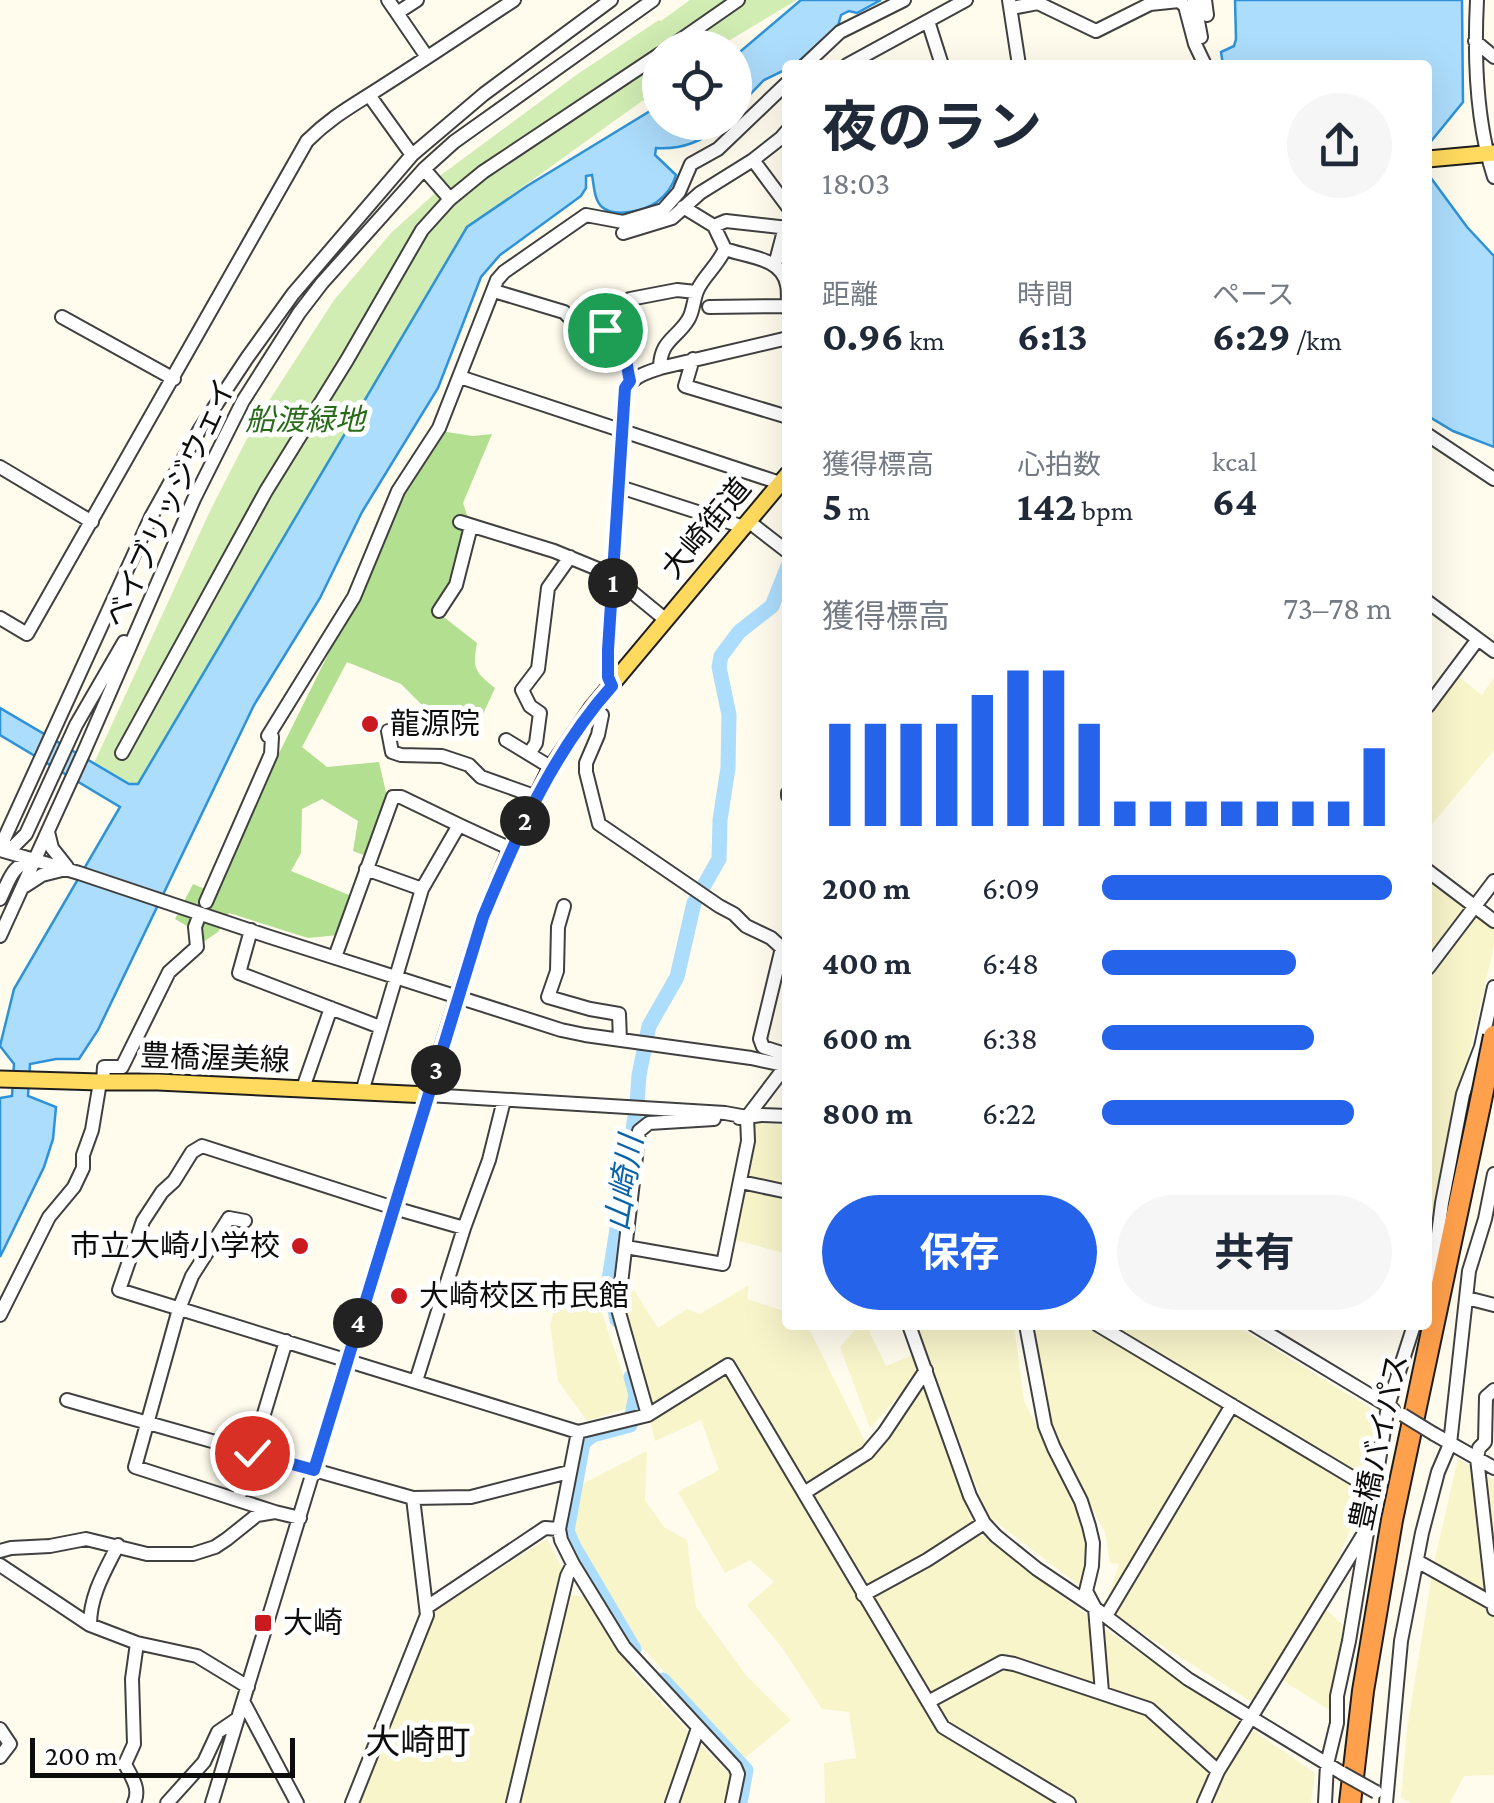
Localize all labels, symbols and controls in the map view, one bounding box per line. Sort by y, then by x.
map controls [642,30,752,140]
button: locate [642,30,752,140]
button: share [1287,93,1392,198]
text: 夜のラン [822,97,1042,158]
text: 18:03 [822,165,890,201]
text: 距離 [822,279,878,310]
text: 時間 [1017,279,1073,310]
text: ペース [1212,279,1295,310]
pin [563,288,648,373]
icon: arrive [578,303,633,358]
text: 0.96 [822,312,904,359]
text: 6:13 [1017,312,1088,359]
text: 6:29 [1212,312,1291,359]
text: km [904,325,945,356]
text: /km [1291,325,1342,356]
street label: ベイブリッジウェイ [98,373,242,632]
park label: 船渡緑地 [245,403,368,436]
text: kcal [1212,446,1257,477]
text: 獲得標高 [822,449,934,480]
text: 心拍数 [1017,449,1101,480]
street label: 大崎街道 [654,471,757,584]
text: 64 [1212,477,1258,524]
text: 5 [822,482,843,529]
text: 142 [1017,482,1076,529]
text: m [843,495,870,526]
text: bpm [1076,495,1133,526]
pin: 1 [588,558,638,608]
text: 1 [608,567,618,598]
text: 73–78 m [1283,590,1392,626]
text: 獲得標高 [822,598,950,634]
place label: 龍源院 [390,707,480,740]
marker: 龍源院 [359,713,381,735]
pin: 2 [500,796,550,846]
text: 2 [518,805,532,836]
text: 200 m [822,870,910,906]
text: 6:09 [982,870,1040,906]
text: 400 m [822,945,911,981]
text: 6:48 [982,945,1039,981]
text: 600 m [822,1020,912,1056]
text: 6:38 [982,1020,1038,1056]
street label: 豊橋渥美線 [139,1038,291,1077]
pin: 3 [411,1045,461,1095]
text: 3 [429,1054,443,1085]
text: 800 m [822,1095,913,1131]
text: 6:22 [982,1095,1036,1131]
water label: 山崎川 [599,1130,650,1233]
button: 保存 [822,1195,1097,1310]
button: 共有 [1117,1195,1392,1310]
place label: 市立大崎小学校 [70,1229,280,1262]
marker: 市立大崎小学校 [289,1235,311,1257]
place label: 大崎校区市民館 [419,1279,629,1312]
marker: 大崎校区市民館 [388,1285,410,1307]
pin: 4 [333,1298,383,1348]
text: 4 [350,1307,366,1338]
street label: 豊橋バイパス [1344,1351,1413,1533]
pin [210,1411,295,1496]
icon: check [225,1426,280,1481]
place label: 大崎 [283,1606,343,1639]
marker: 大崎 [252,1612,274,1634]
district label: 大崎町 [365,1723,471,1762]
scale bar [30,1733,295,1778]
text: 200 m [45,1740,118,1771]

